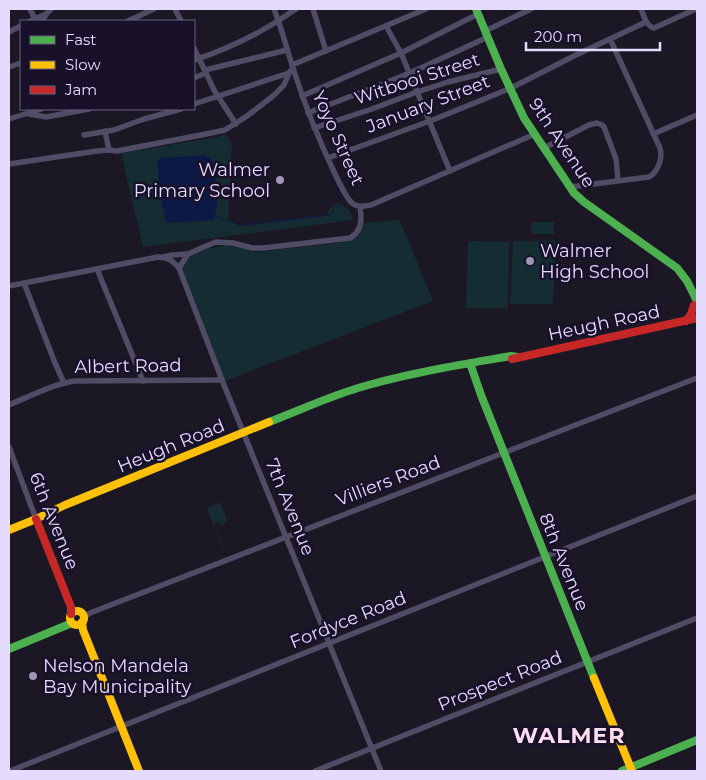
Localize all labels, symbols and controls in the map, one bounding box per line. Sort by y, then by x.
legend [20,20,195,110]
scale bar [526,20,660,52]
text: 200 m [534,27,582,46]
text: Fast [65,30,96,49]
street label: Witbooi Street [352,48,482,110]
text: Slow [65,55,101,74]
street label: January Street [362,70,493,138]
text: Jam [64,80,97,99]
street label: Yoyo Street [307,87,369,189]
street label: 9th Avenue [524,94,600,192]
place label: Walmer Primary School [134,159,270,202]
marker: Walmer Primary School [274,174,286,186]
place label: Walmer High School [540,240,649,283]
marker: Walmer High School [524,255,536,267]
street label: Heugh Road [546,300,662,346]
street label: Albert Road [74,354,182,378]
street label: Heugh Road [114,414,228,478]
street label: Villiers Road [333,451,443,511]
street label: 7th Avenue [261,455,319,559]
street label: 6th Avenue [24,469,84,573]
street label: 8th Avenue [534,510,594,614]
street label: Fordyce Road [287,587,409,653]
street label: Prospect Road [435,646,565,716]
place label: Nelson Mandela Bay Municipality [43,655,191,698]
marker: Nelson Mandela Bay Municipality [27,670,39,682]
district label: WALMER [513,722,625,749]

